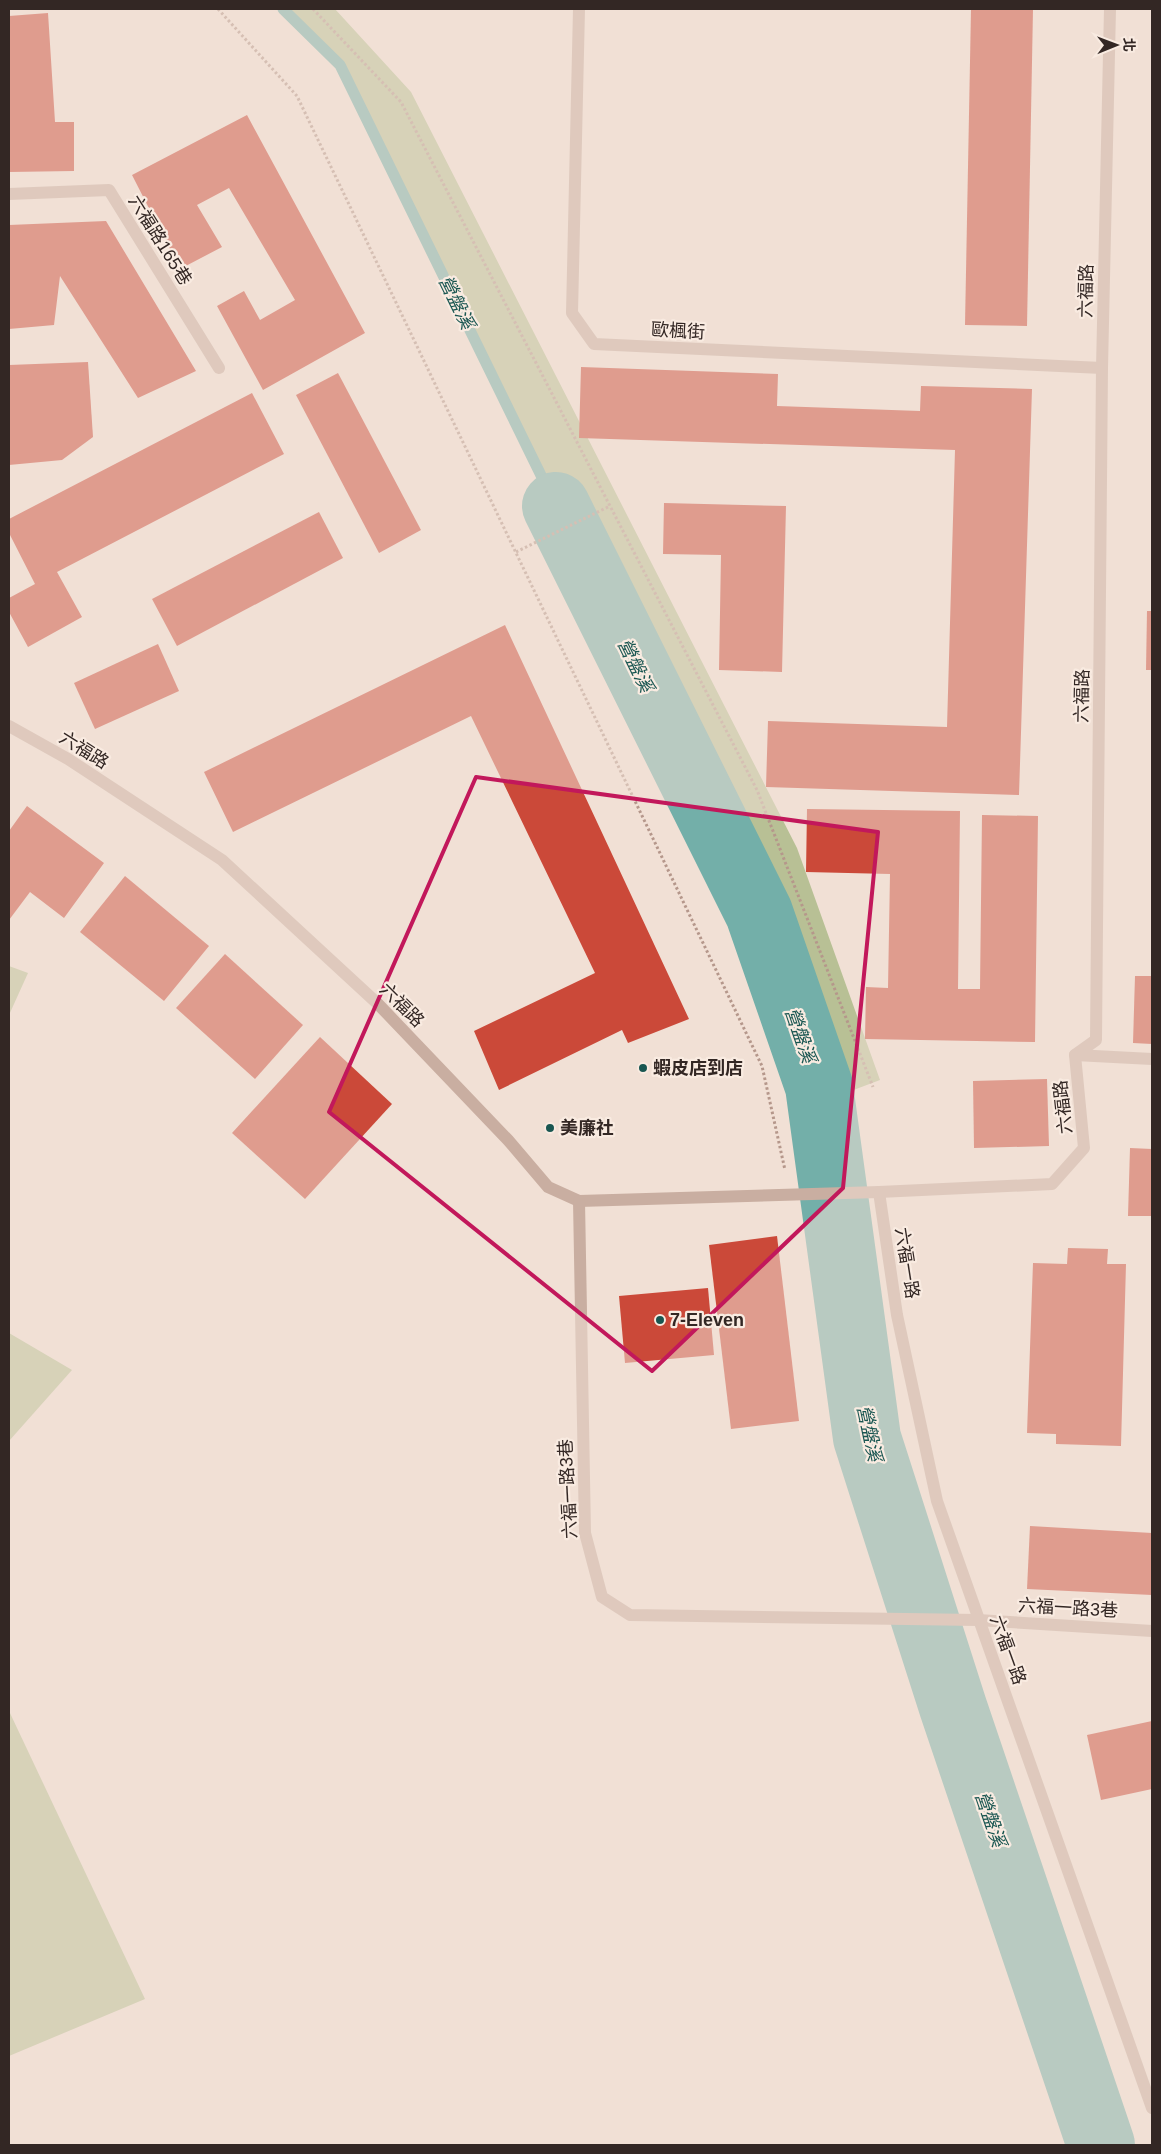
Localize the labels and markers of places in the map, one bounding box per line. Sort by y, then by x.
place label: 蝦皮店到店 [653,1058,743,1078]
marker: 蝦皮店到店 [637,1062,649,1074]
place label: 美廉社 [560,1118,614,1138]
marker: 美廉社 [544,1122,556,1134]
place label: 7-Eleven [670,1310,744,1330]
marker: 7-Eleven [654,1314,666,1326]

